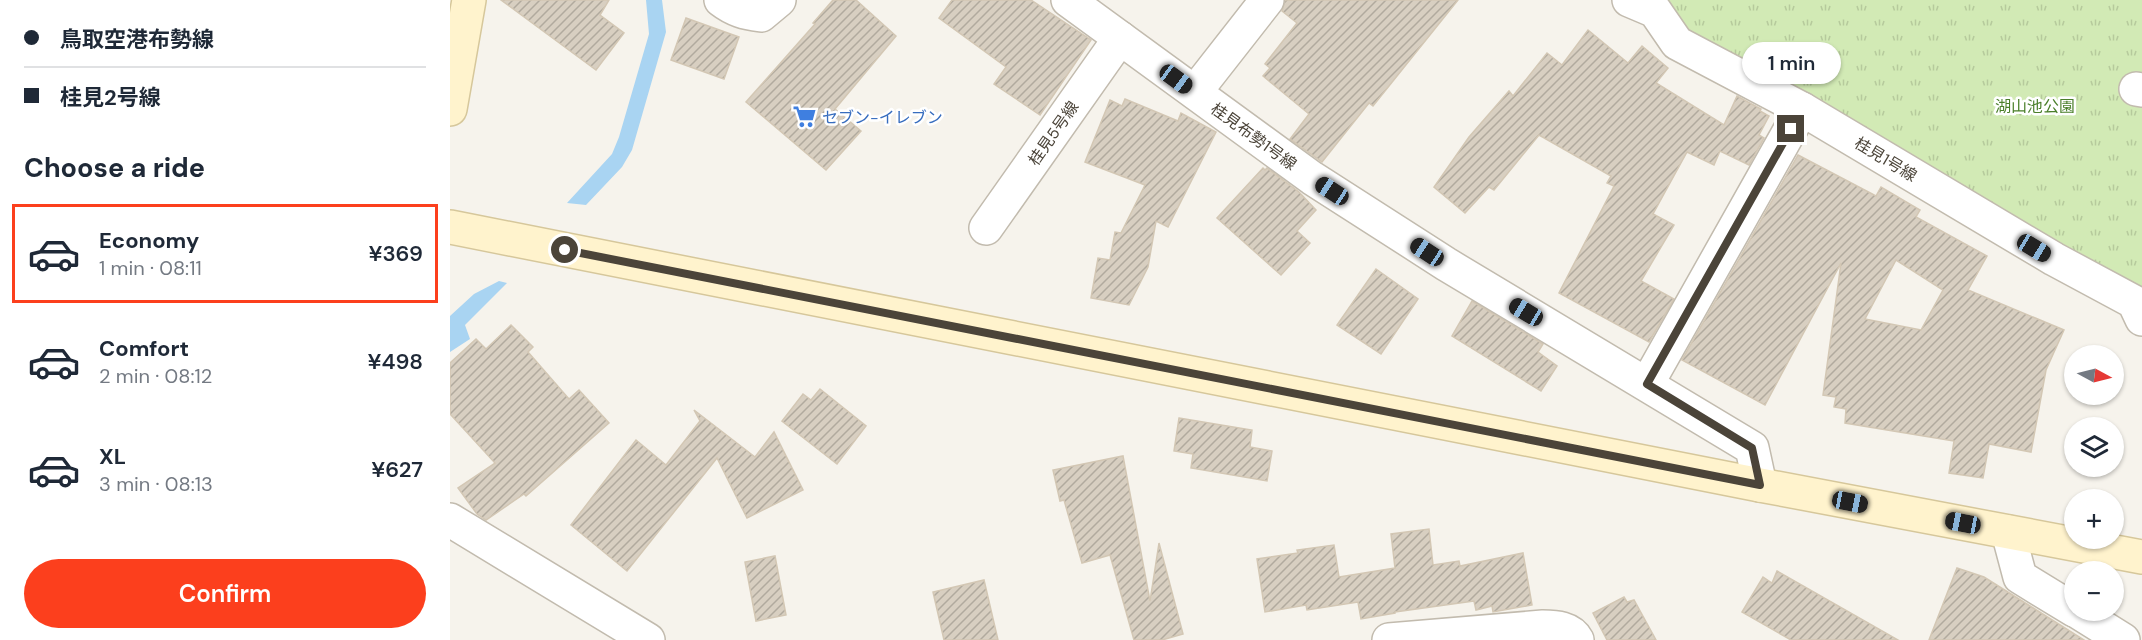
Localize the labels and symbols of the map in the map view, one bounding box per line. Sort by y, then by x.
callout: 1 min [1742,42,1840,84]
car [1156,61,1196,97]
park label: 湖山池公園 [1995,96,2075,117]
street label: 桂見5号線 [1024,97,1083,170]
street label: 桂見布勢1号線 [1207,98,1301,175]
supermarket icon: セブン-イレブン [791,104,817,130]
place label: セブン-イレブン [822,107,943,128]
route end [1777,115,1804,142]
street label: 桂見1号線 [1851,133,1921,186]
car [1312,174,1352,208]
car [2014,231,2054,265]
car [1407,235,1447,269]
route start [551,236,578,263]
car [1506,295,1546,329]
north arrow [2064,345,2124,405]
car [1831,490,1869,514]
car [1944,511,1982,535]

